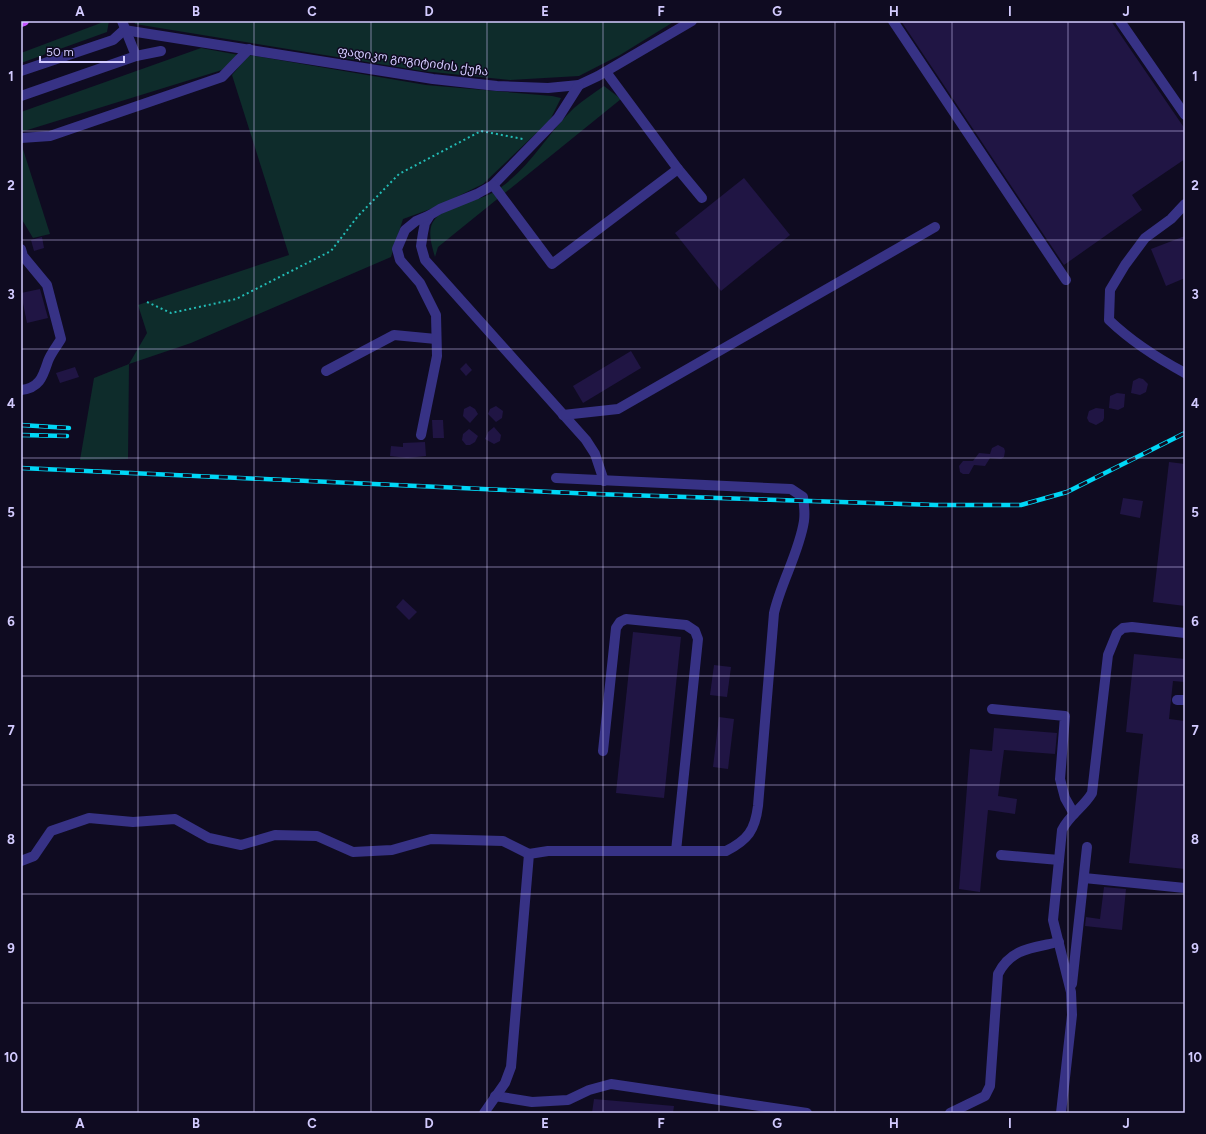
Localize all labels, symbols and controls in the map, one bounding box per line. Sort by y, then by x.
text: A [75,4,85,19]
text: B [192,4,200,19]
text: C [307,4,317,19]
text: D [424,4,434,19]
text: E [541,4,549,19]
text: F [657,4,665,19]
text: G [772,4,782,19]
text: H [889,4,899,19]
text: I [1008,4,1012,19]
text: J [1122,4,1130,19]
scale bar [40,38,124,64]
street label: ფადიკო გოგიტიძის ქუჩა [336,43,489,80]
text: 50 m [46,45,74,59]
text: 1 [8,69,14,84]
text: 1 [1192,69,1198,84]
text: 2 [7,178,15,193]
text: 2 [1191,178,1199,193]
text: 3 [7,287,15,302]
text: 3 [1191,287,1199,302]
text: 4 [7,396,15,411]
text: 4 [1191,396,1199,411]
text: 5 [7,505,15,520]
text: 5 [1191,505,1199,520]
text: 6 [7,614,15,629]
text: 6 [1191,614,1199,629]
text: 7 [7,723,15,738]
text: 7 [1191,723,1199,738]
text: 8 [7,832,15,847]
text: 8 [1191,832,1199,847]
text: 9 [7,941,15,956]
text: 9 [1191,941,1199,956]
text: 10 [4,1050,18,1065]
text: 10 [1188,1050,1202,1065]
text: A [75,1116,85,1131]
text: B [192,1116,200,1131]
text: C [307,1116,317,1131]
text: D [424,1116,434,1131]
text: E [541,1116,549,1131]
text: F [657,1116,665,1131]
text: G [772,1116,782,1131]
text: H [889,1116,899,1131]
text: I [1008,1116,1012,1131]
text: J [1122,1116,1130,1131]

